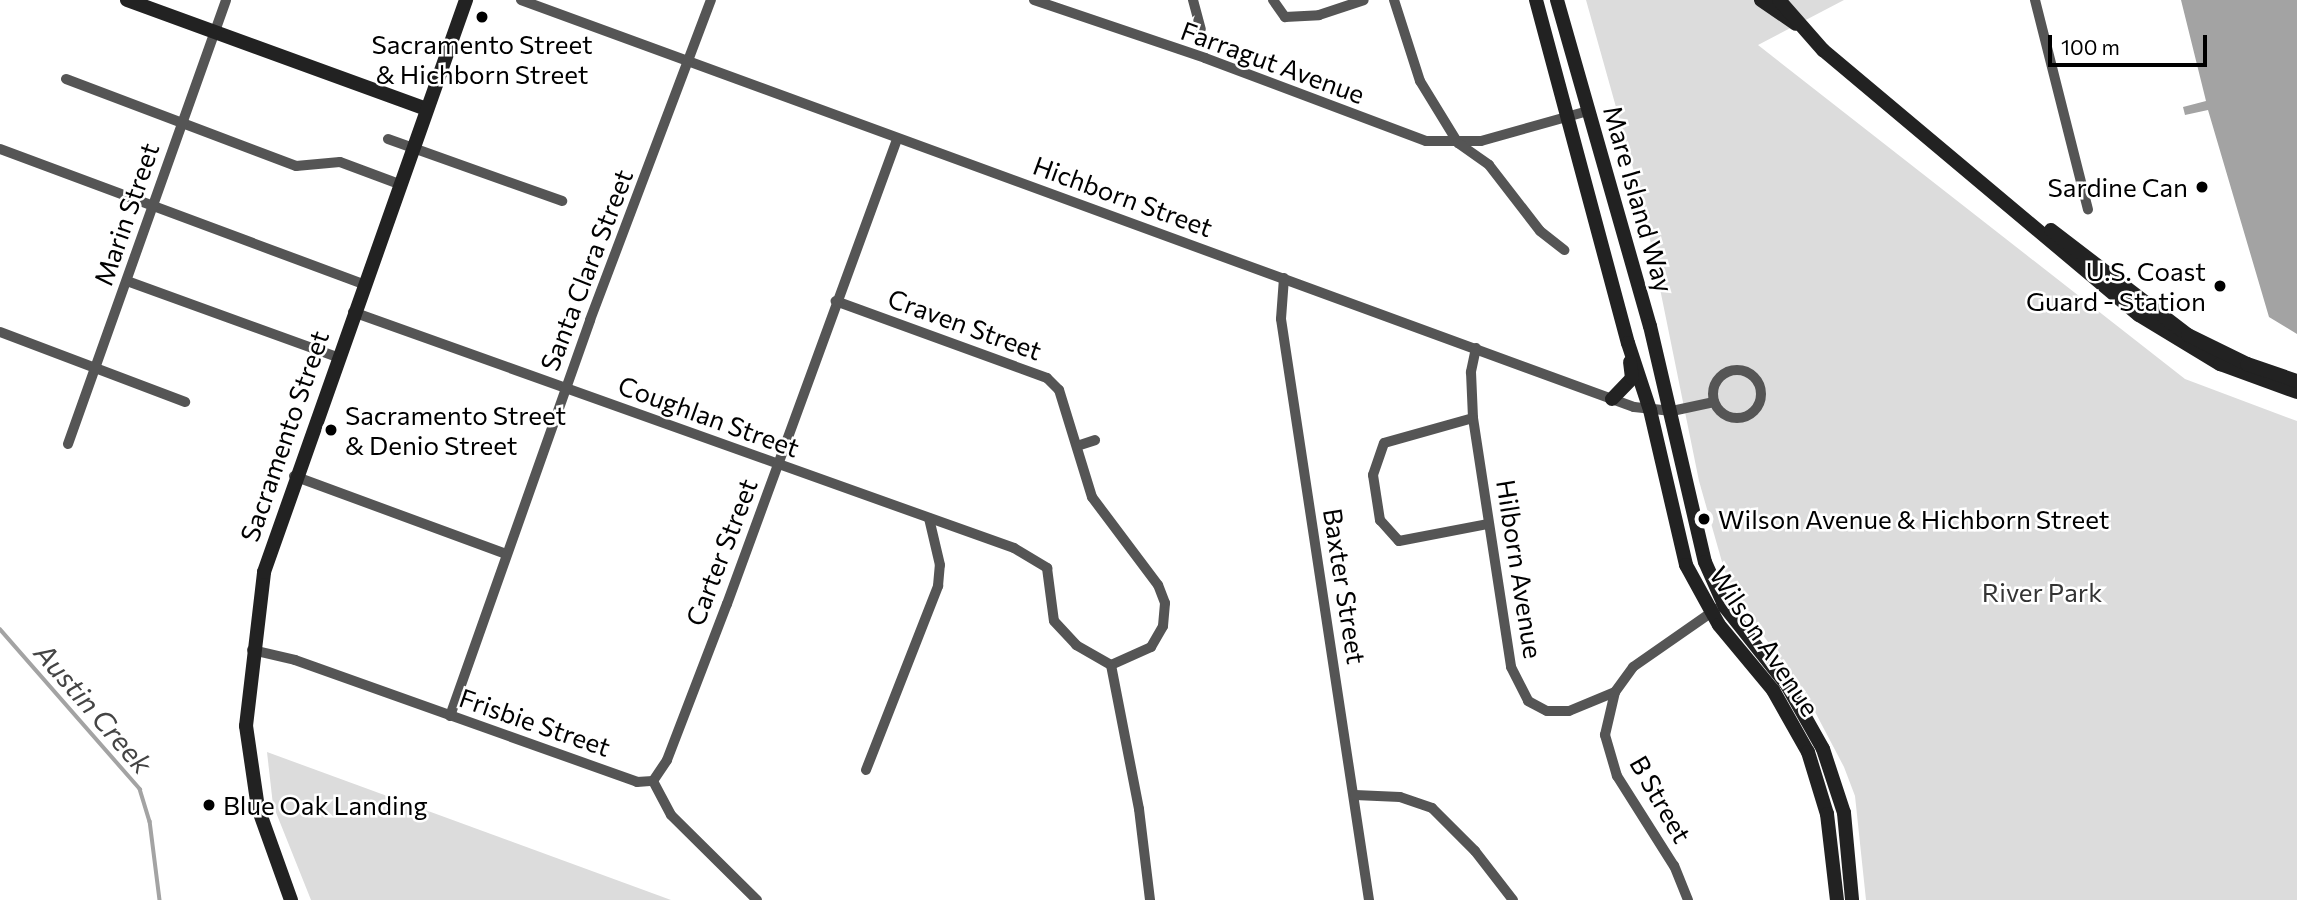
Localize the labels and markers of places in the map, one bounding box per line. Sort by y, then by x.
marker: Sacramento Street & Hichborn Street [474,9,490,25]
place label: Sacramento Street & Hichborn Street [371,28,593,90]
place label: Sardine Can [2048,171,2188,203]
marker: Sardine Can [2194,179,2210,195]
place label: U.S. Coast Guard - Station [2026,255,2206,316]
marker: U.S. Coast Guard - Station [2212,278,2228,294]
place label: Sacramento Street & Denio Street [345,399,566,460]
marker: Sacramento Street & Denio Street [323,422,339,438]
place label: Wilson Avenue & Hichborn Street [1718,503,2109,535]
marker: Wilson Avenue & Hichborn Street [1696,511,1712,527]
place label: Blue Oak Landing [223,789,428,821]
marker: Blue Oak Landing [201,797,217,813]

